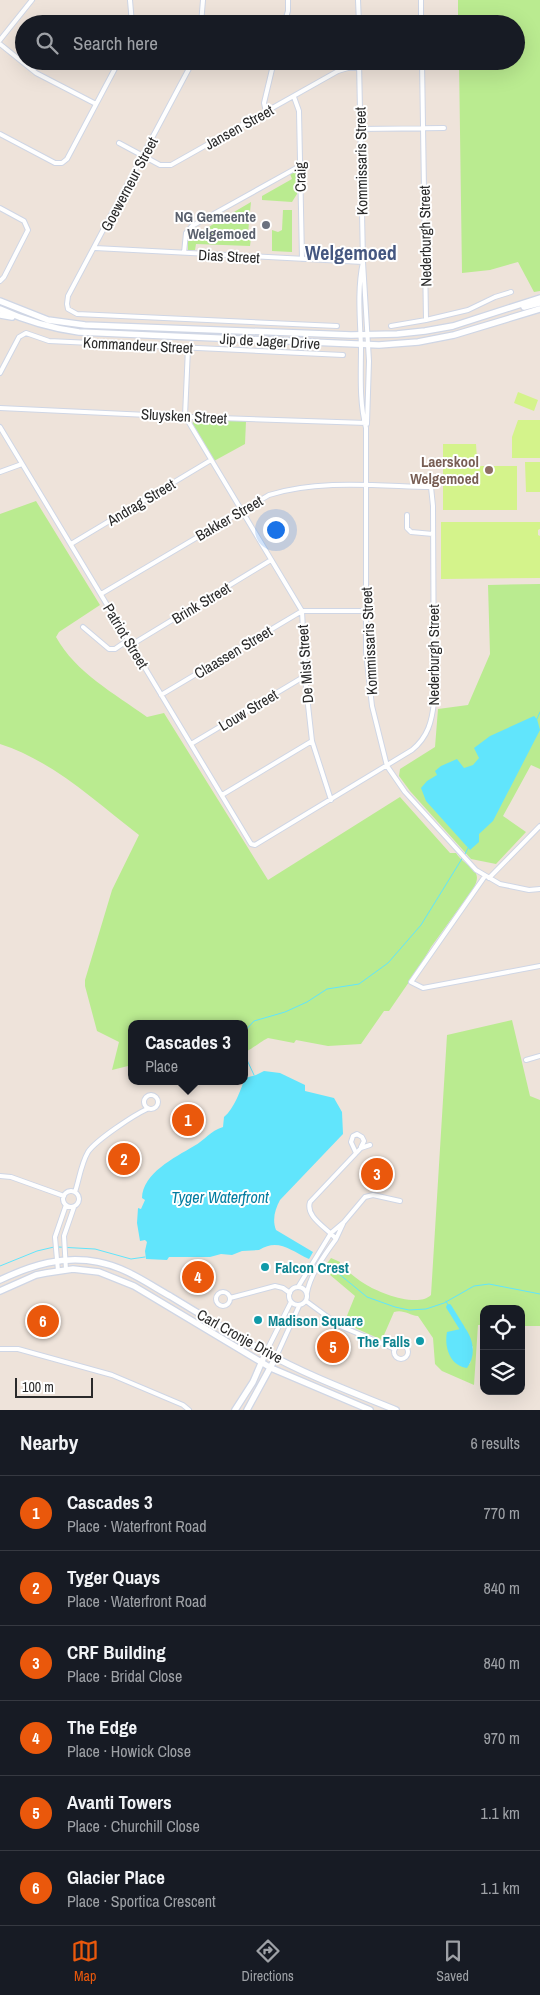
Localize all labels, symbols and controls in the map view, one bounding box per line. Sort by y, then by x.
search box [15,15,525,70]
icon: search [33,29,61,57]
text: Search here [73,30,158,56]
street label: Jansen Street [201,99,278,155]
street label: Kommissaris Street [350,106,372,215]
street label: Goewerneur Street [95,133,163,235]
street label: Craig [289,162,311,192]
street label: Nederburgh Street [414,185,436,287]
place label: NG Gemeente Welgemoed [175,206,256,244]
marker: NG Gemeente Welgemoed [260,219,272,231]
district label: Welgemoed [305,239,397,266]
street label: Dias Street [198,244,261,268]
street label: Jip de Jager Drive [219,328,321,354]
street label: Kommandeur Street [82,332,194,358]
street label: Sluysken Street [140,403,228,429]
place label: Laerskool Welgemoed [410,451,479,489]
marker: Laerskool Welgemoed [483,464,495,476]
street label: Andrag Street [102,473,179,531]
street label: Bakker Street [191,490,267,546]
your location [263,517,289,543]
street label: Brink Street [168,577,235,629]
street label: Kommissaris Street [356,586,382,695]
street label: Patriot Street [98,600,154,673]
street label: Nederburgh Street [423,604,444,706]
street label: Claassen Street [190,620,276,684]
street label: De Mist Street [292,623,318,704]
street label: Louw Street [214,684,282,736]
popup [128,1020,248,1085]
text: Cascades 3 [145,1029,231,1055]
text: Place [145,1055,178,1077]
pin: 1 [172,1101,204,1139]
pin: 2 [108,1140,140,1178]
pin: 3 [361,1155,393,1193]
water label: Tyger Waterfront [171,1186,269,1208]
place label: Falcon Crest [275,1257,349,1278]
pin: 4 [182,1258,214,1296]
marker: Falcon Crest [259,1261,271,1273]
pin: 6 [27,1302,59,1340]
street label: Carl Cronje Drive [193,1304,287,1368]
map controls [480,1305,525,1395]
button: locate [480,1305,525,1350]
place label: Madison Square [268,1310,363,1331]
marker: Madison Square [252,1314,264,1326]
pin: 5 [317,1328,349,1366]
place label: The Falls [357,1331,410,1352]
marker: The Falls [414,1335,426,1347]
button: layers [480,1350,525,1395]
scale bar [15,1375,92,1398]
text: 100 m [22,1378,54,1396]
text: Nearby [20,1428,78,1457]
text: 6 results [470,1432,520,1454]
text: Cascades 3 [67,1489,153,1515]
text: 1 [32,1502,40,1524]
text: 770 m [484,1502,520,1524]
text: Place · Waterfront Road [67,1515,207,1537]
text: Tyger Quays [67,1564,160,1590]
text: 2 [32,1577,40,1599]
text: 840 m [484,1577,520,1599]
text: Place · Waterfront Road [67,1590,207,1612]
text: CRF Building [67,1639,166,1665]
text: 3 [32,1652,40,1674]
text: 840 m [484,1652,520,1674]
text: Place · Bridal Close [67,1665,182,1687]
text: The Edge [67,1714,137,1740]
text: 4 [32,1727,40,1749]
text: 970 m [484,1727,520,1749]
text: Place · Howick Close [67,1740,191,1762]
text: Avanti Towers [67,1789,172,1815]
text: 5 [32,1802,40,1824]
text: 1.1 km [481,1802,520,1824]
text: Place · Churchill Close [67,1815,200,1837]
text: Glacier Place [67,1864,165,1890]
text: 6 [32,1877,40,1899]
text: 1.1 km [481,1877,520,1899]
text: Place · Sportica Crescent [67,1890,216,1912]
tab: Map [71,1937,99,1985]
tab: Directions [242,1937,294,1985]
tab: Saved [436,1937,469,1985]

